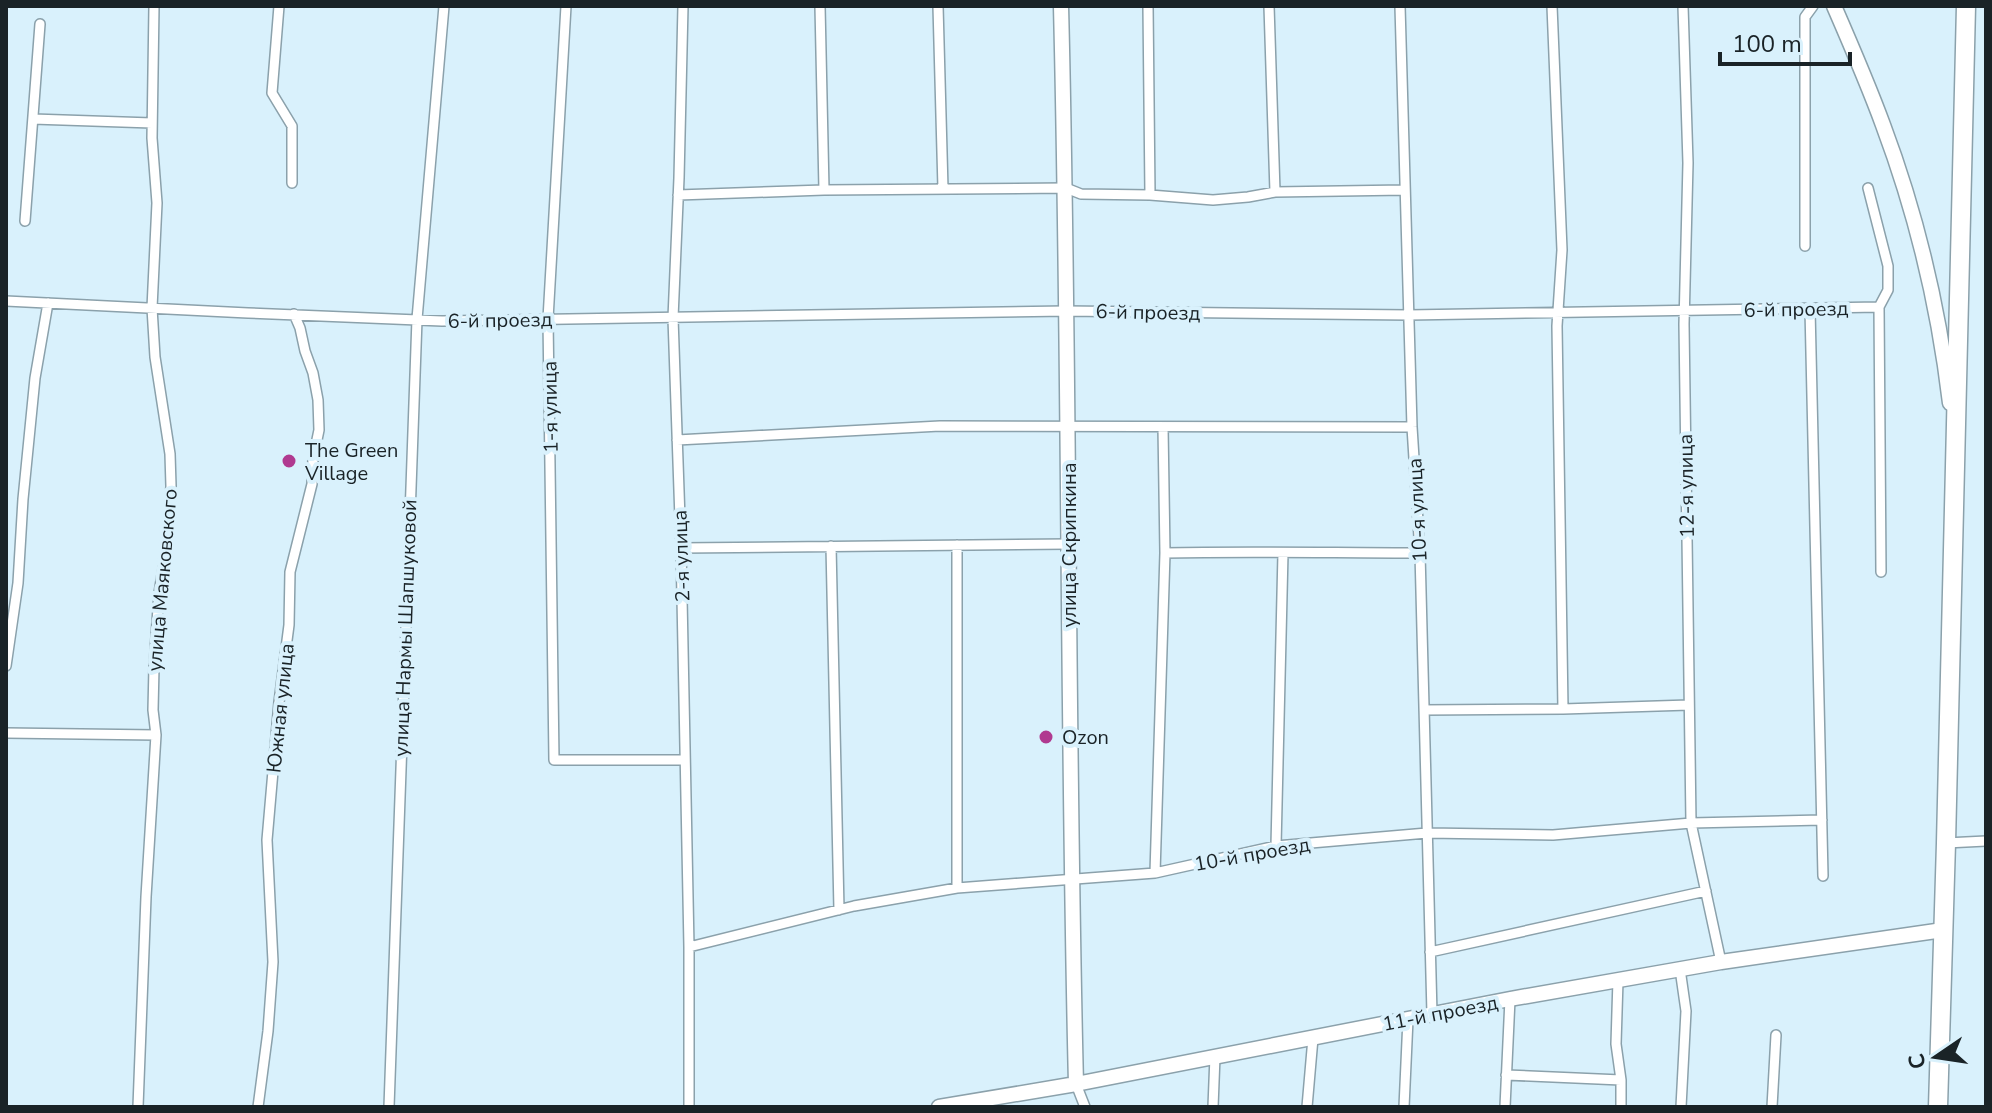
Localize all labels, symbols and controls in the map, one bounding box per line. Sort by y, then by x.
scale bar [1720,16,1850,66]
text: 100 m [1732,28,1802,60]
street label: 6-й проезд [1743,295,1849,324]
street label: 6-й проезд [1095,298,1201,327]
street label: 6-й проезд [447,306,553,335]
street label: 1-я улица [536,361,565,453]
street label: 12-я улица [1672,434,1701,538]
place label: The Green Village [304,437,398,487]
marker: The Green Village [280,452,298,470]
street label: 10-я улица [1401,457,1434,563]
street label: улица Скрипкина [1056,463,1083,627]
street label: улица Маяковского [141,487,184,673]
street label: улица Нармы Шапшуковой [388,499,423,757]
street label: 2-я улица [666,509,697,603]
street label: Южная улица [260,642,301,774]
place label: Ozon [1062,724,1109,751]
marker: Ozon [1037,728,1055,746]
street label: 10-й проезд [1192,831,1312,878]
street label: 11-й проезд [1380,989,1500,1038]
north arrow [1896,1017,1976,1097]
text: С [1901,1051,1934,1072]

